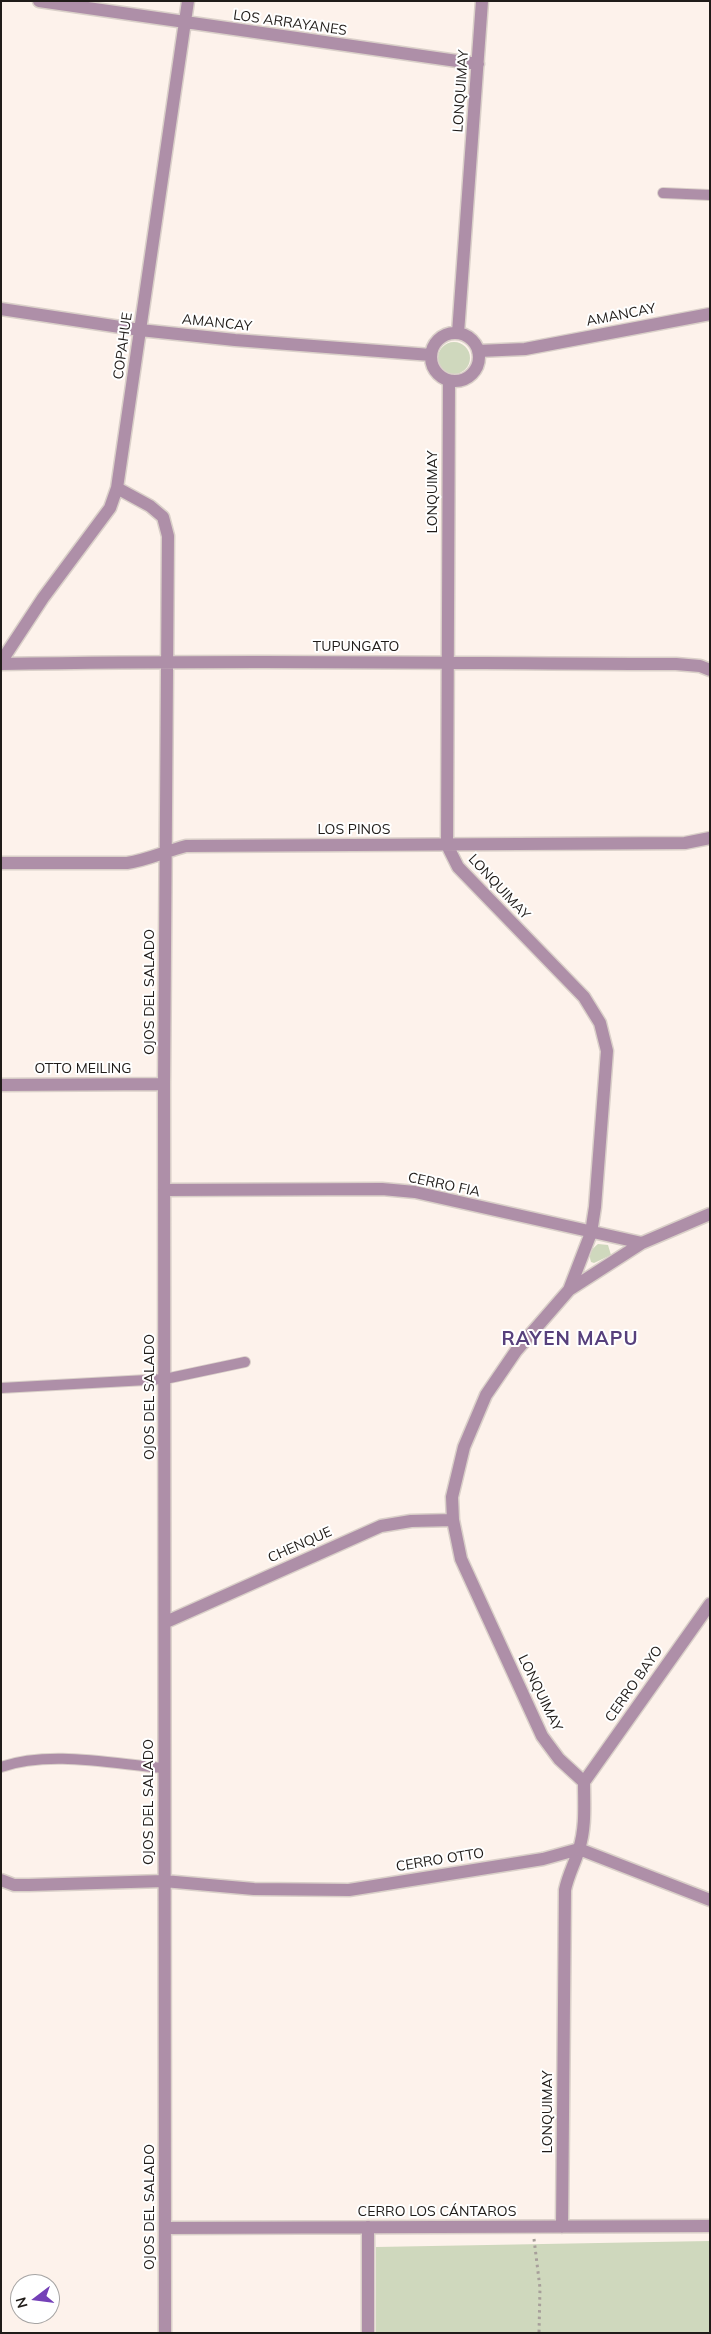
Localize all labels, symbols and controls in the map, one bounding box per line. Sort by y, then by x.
street label: LOS ARRAYANES [232,7,348,39]
street label: LONQUIMAY [450,49,472,133]
street label: AMANCAY [585,300,657,330]
street label: COPAHUE [110,311,136,381]
street label: AMANCAY [181,311,253,335]
street label: LONQUIMAY [425,451,441,533]
street label: TUPUNGATO [313,639,399,655]
street label: LOS PINOS [317,822,391,838]
street label: LONQUIMAY [465,851,533,923]
street label: OJOS DEL SALADO [142,929,158,1055]
street label: OTTO MEILING [35,1061,131,1077]
street label: CERRO FIA [406,1169,482,1201]
district label: RAYEN MAPU [500,1328,640,1350]
street label: OJOS DEL SALADO [142,1334,158,1460]
street label: CHENQUE [265,1523,335,1567]
street label: CERRO BAYO [602,1643,666,1725]
street label: LONQUIMAY [514,1652,566,1734]
street label: OJOS DEL SALADO [141,1739,157,1865]
street label: CERRO OTTO [395,1845,485,1875]
street label: LONQUIMAY [540,2071,556,2153]
street label: OJOS DEL SALADO [142,2144,158,2270]
street label: CERRO LOS CÁNTAROS [358,2204,516,2220]
north arrow [10,2274,60,2324]
text: N [11,2295,32,2310]

